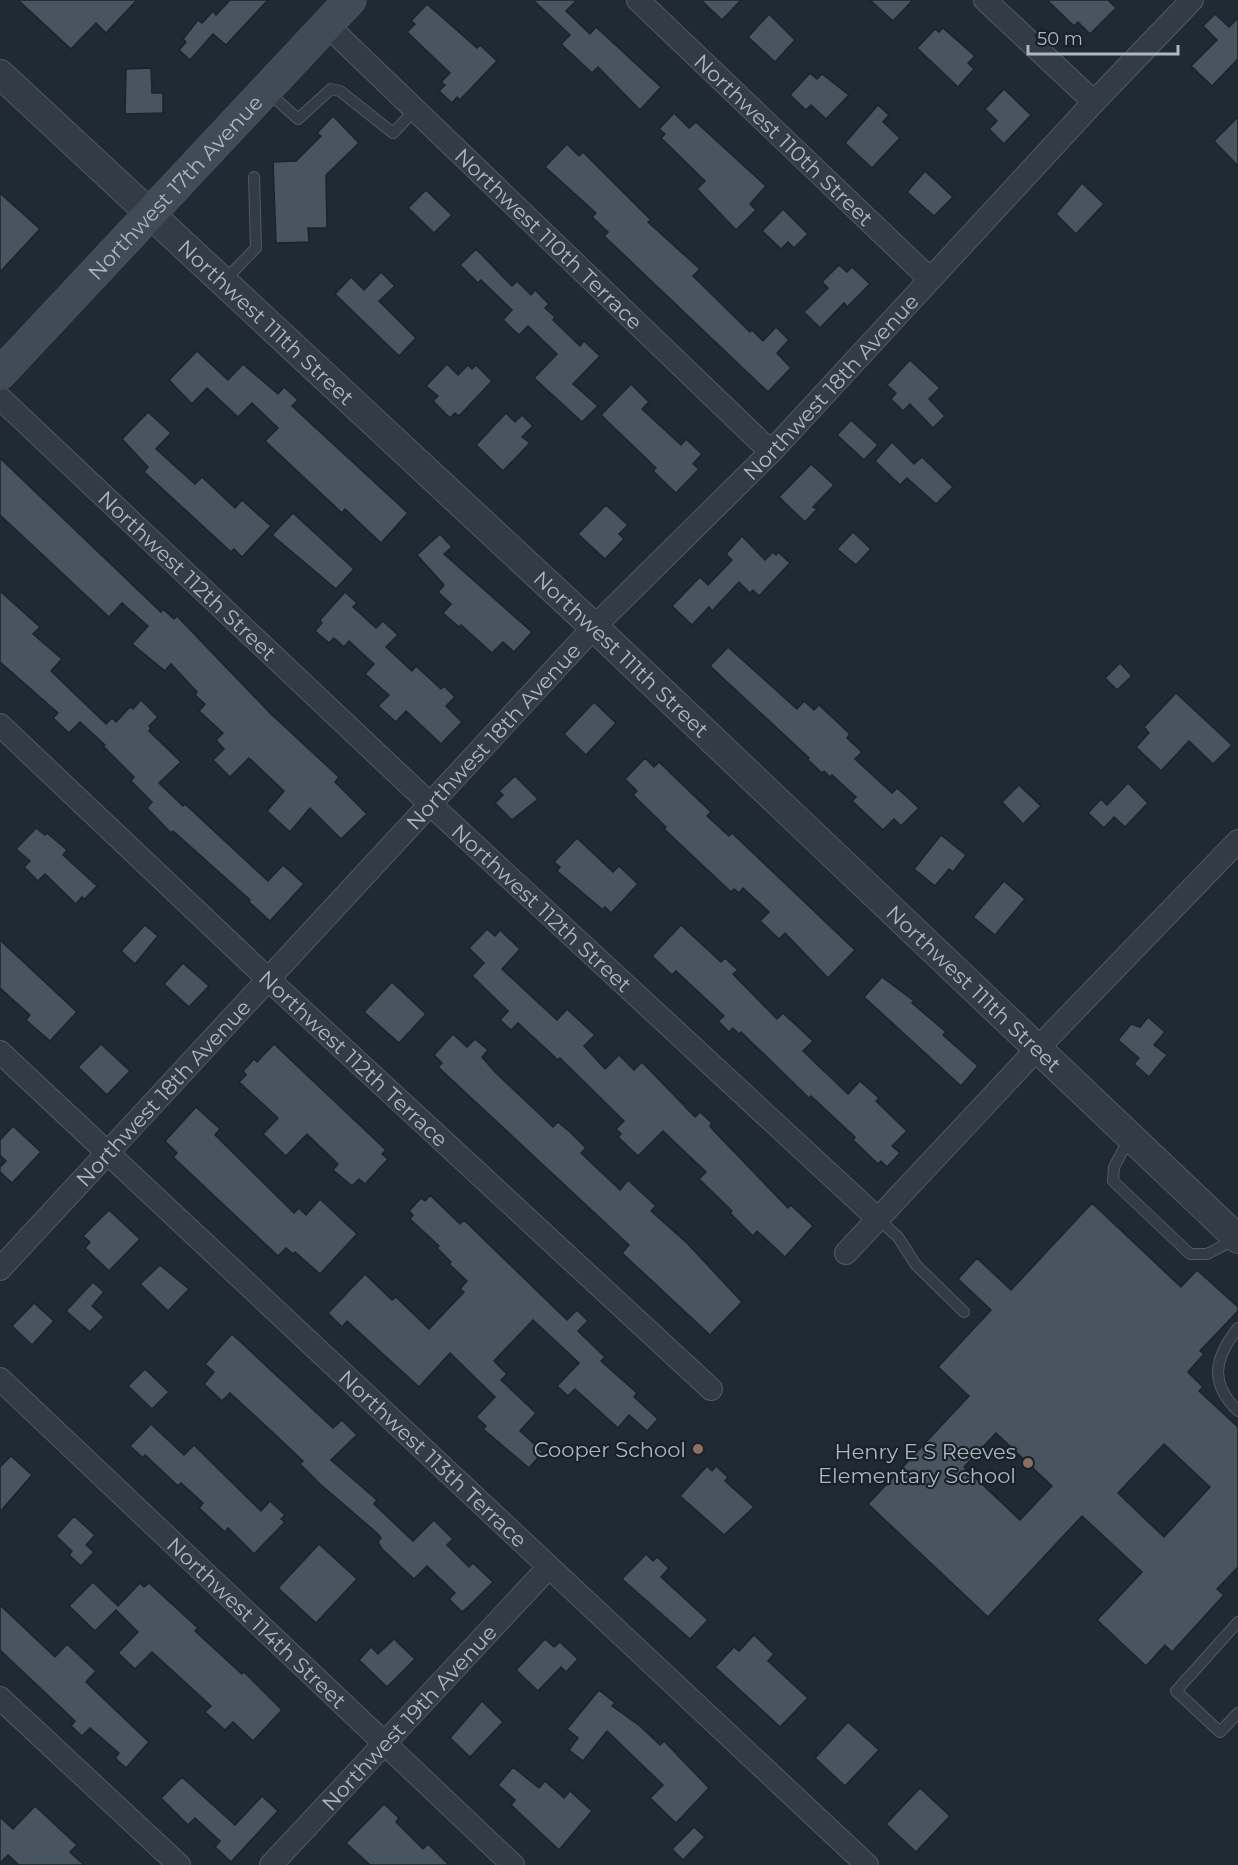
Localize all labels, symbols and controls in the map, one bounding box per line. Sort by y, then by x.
scale bar [1028,18,1178,56]
text: 50 m [1037,28,1083,50]
street label: Northwest 110th Street [689,48,879,231]
street label: Northwest 17th Avenue [82,90,267,285]
street label: Northwest 110th Terrace [450,143,648,334]
street label: Northwest 111th Street [173,234,360,410]
street label: Northwest 18th Avenue [738,288,923,485]
street label: Northwest 112th Street [93,485,282,665]
street label: Northwest 111th Street [529,565,714,742]
street label: Northwest 18th Avenue [401,638,585,835]
street label: Northwest 112th Street [447,818,637,997]
street label: Northwest 111th Street [882,900,1067,1077]
street label: Northwest 112th Terrace [254,965,453,1152]
street label: Northwest 18th Avenue [71,994,255,1191]
street label: Northwest 113th Terrace [334,1364,532,1552]
place label: Cooper School [534,1437,686,1462]
place label: Henry E S Reeves Elementary School [818,1439,1016,1488]
marker: Cooper School [691,1442,705,1456]
marker: Henry E S Reeves Elementary School [1021,1456,1035,1470]
street label: Northwest 114th Street [162,1532,352,1713]
street label: Northwest 19th Avenue [316,1619,501,1815]

